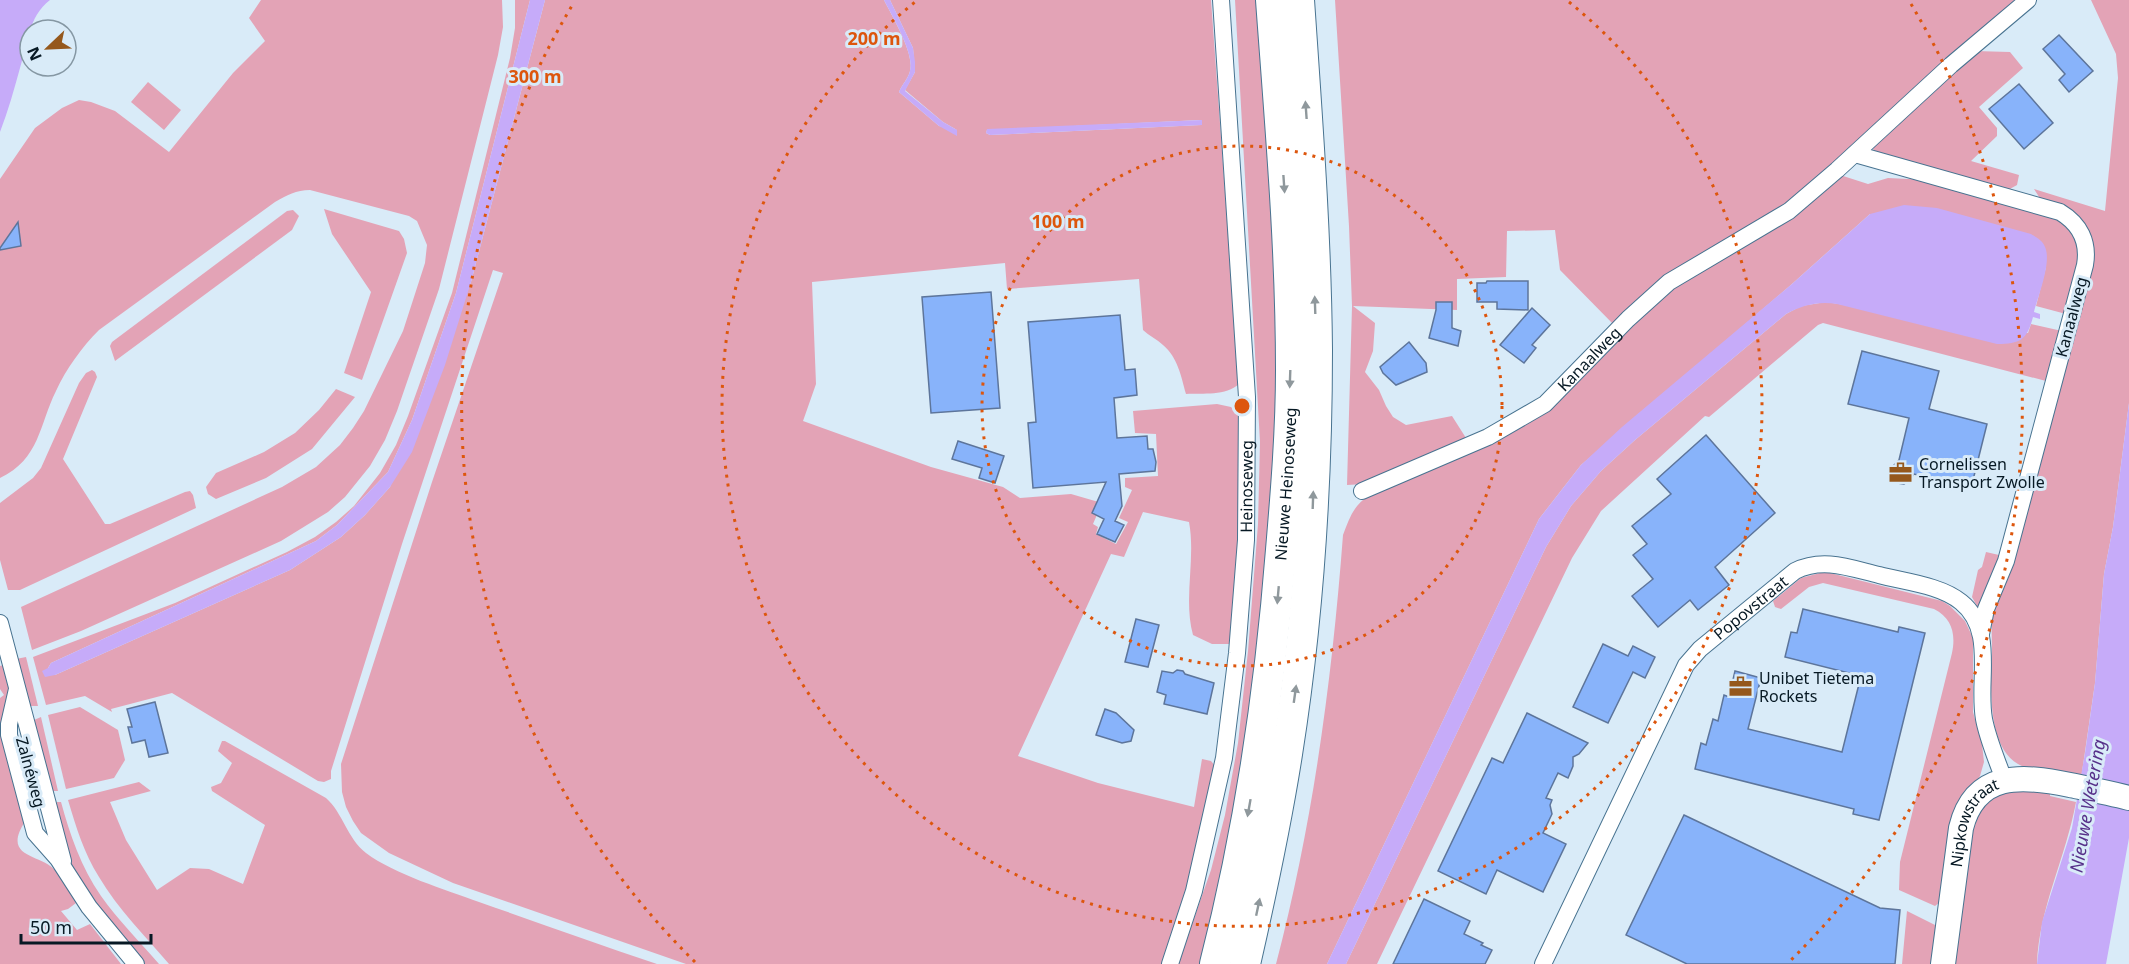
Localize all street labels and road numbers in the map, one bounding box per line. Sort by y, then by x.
street label: Kanaalweg [2050,274,2092,360]
street label: Kanaalweg [1552,322,1626,396]
street label: Nieuwe Heinoseweg [1269,407,1301,561]
street label: Heinoseweg [1235,440,1258,533]
street label: Popovstraat [1709,570,1792,645]
street label: Zalnéweg [11,734,51,810]
street label: Nipkowstraat [1945,772,2002,868]

